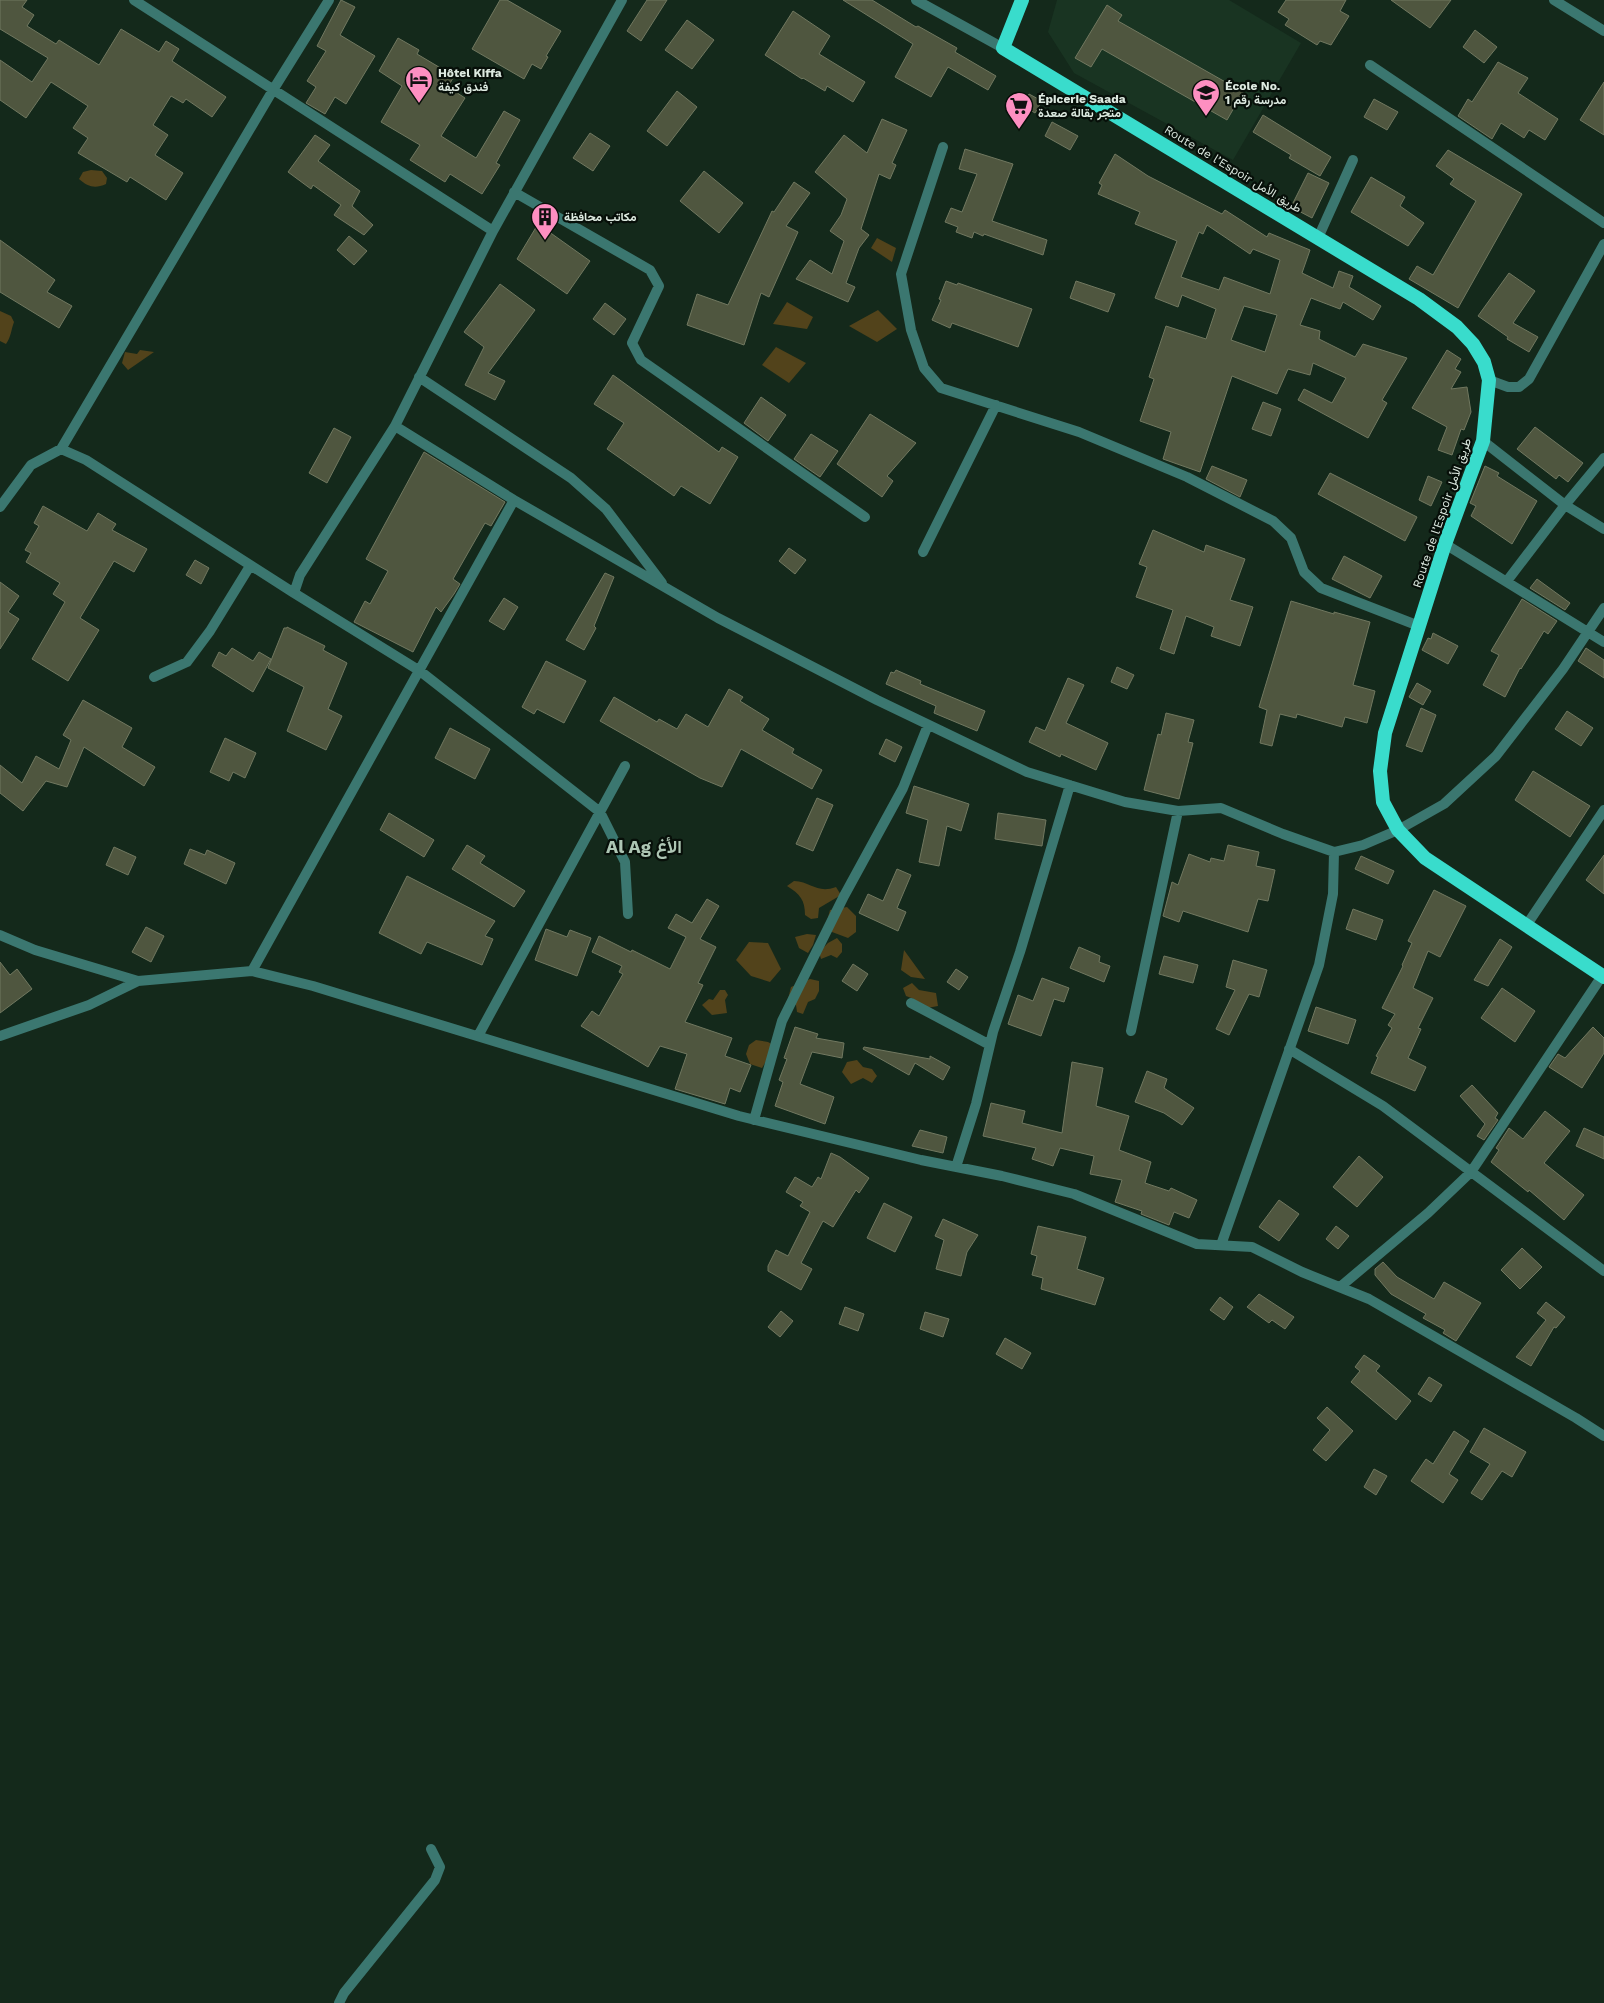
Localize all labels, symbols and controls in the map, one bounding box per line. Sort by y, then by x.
hotel icon: Hôtel Kiffa فندق كيفة [404,65,434,104]
place label: Hôtel Kiffa فندق كيفة [438,66,502,94]
school or university icon: École No. 1 مدرسة رقم [1191,78,1221,117]
place label: École No. 1 مدرسة رقم [1225,79,1287,108]
supermarket icon: Épicerie Saada متجر بقالة صعدة [1004,91,1034,130]
place label: Épicerie Saada متجر بقالة صعدة [1038,92,1126,121]
street label: Route de l’Espoir طريق الأمل [1161,122,1304,217]
building icon: مكاتب محافظة [530,202,560,241]
place label: مكاتب محافظة [564,210,637,224]
street label: Route de l’Espoir طريق الأمل [1410,436,1475,590]
district label: Al Ag الأغ [606,836,682,859]

